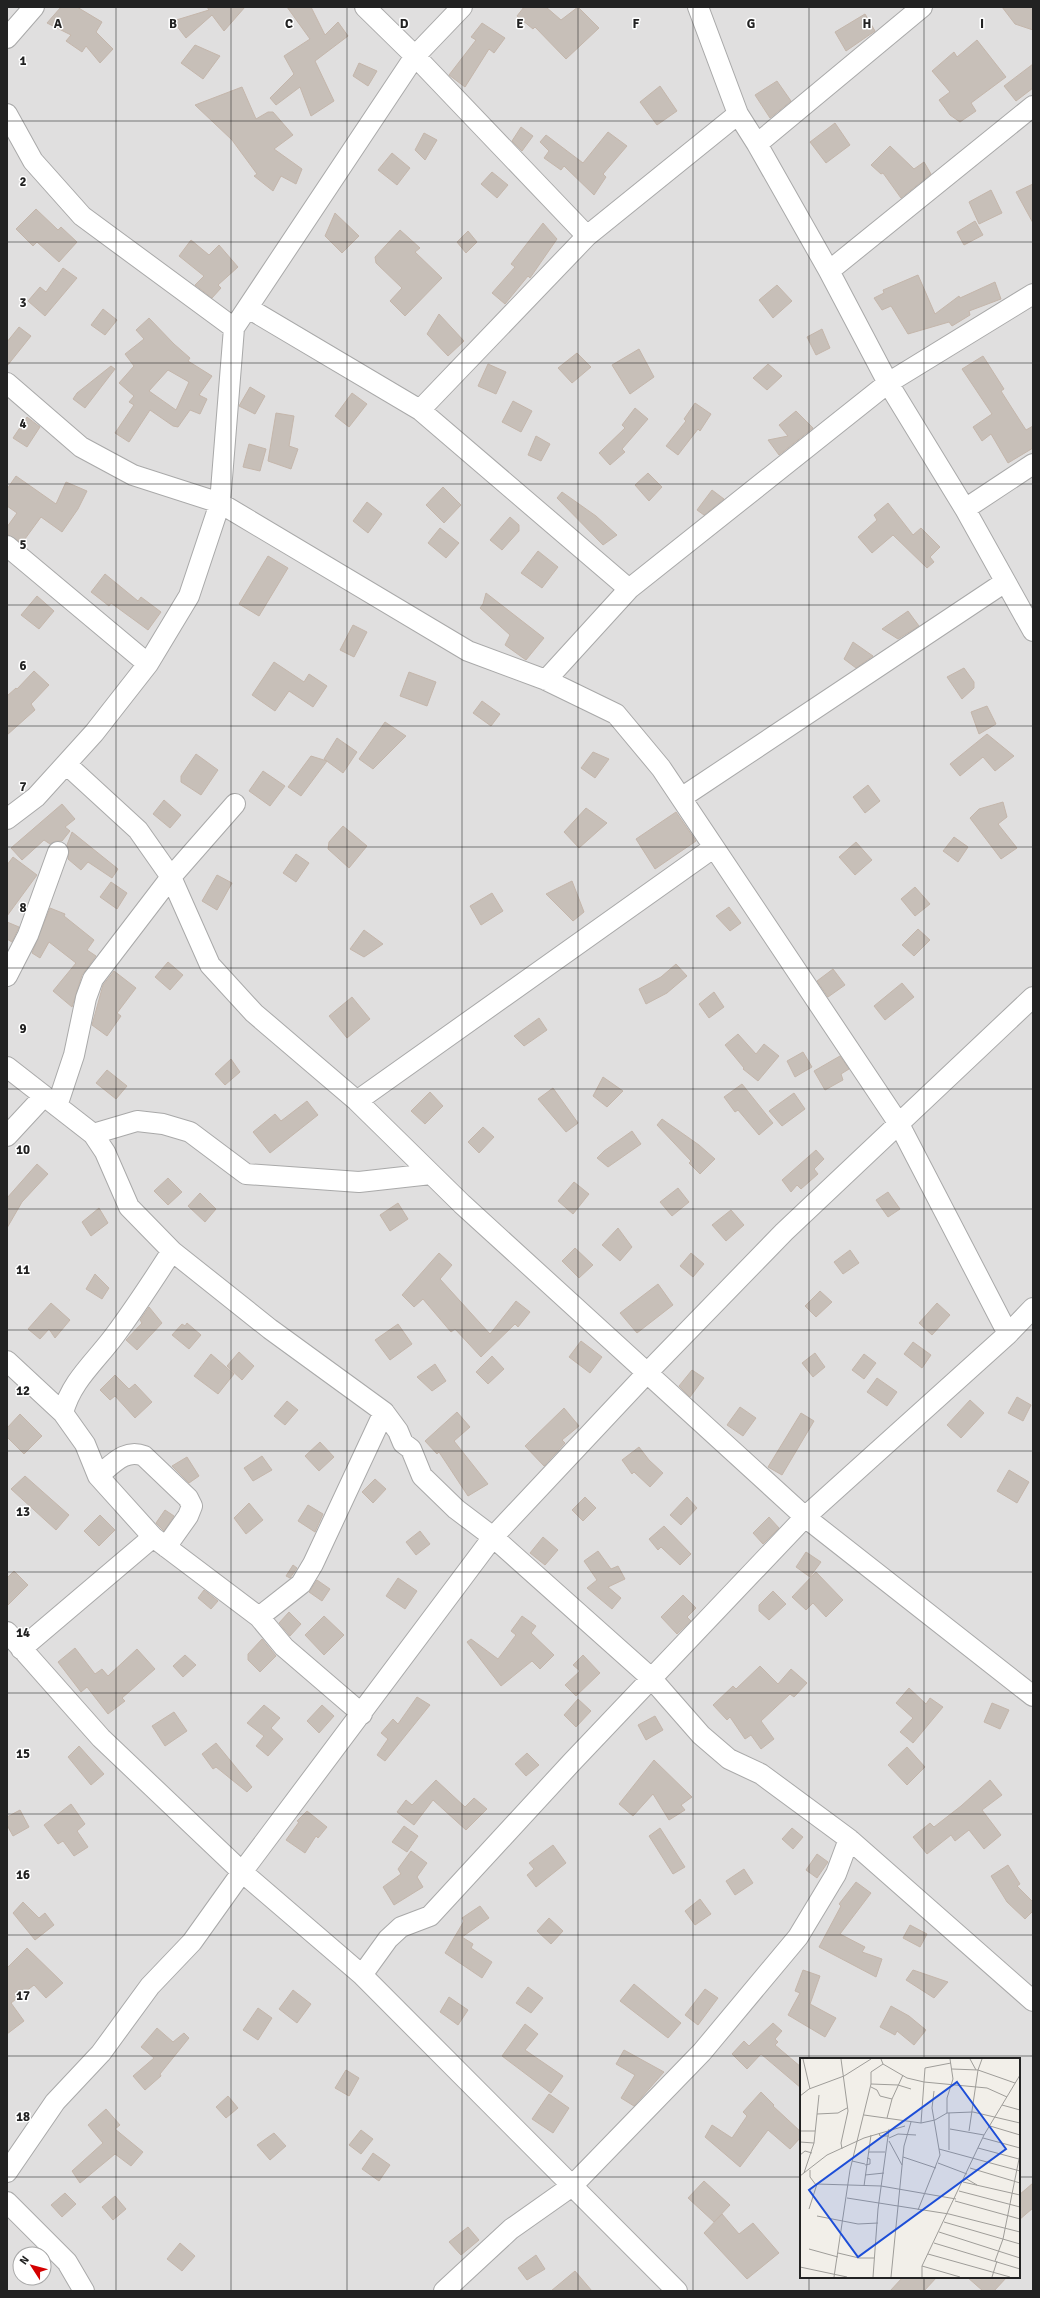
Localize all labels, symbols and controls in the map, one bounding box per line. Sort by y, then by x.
text: A [54,16,63,32]
text: B [169,16,177,32]
text: C [285,16,293,32]
text: D [400,16,409,32]
text: E [516,16,524,32]
text: F [633,16,640,32]
text: G [747,16,755,32]
text: H [863,16,871,32]
text: I [980,16,984,32]
text: 1 [19,53,27,69]
text: 2 [19,174,27,190]
text: 3 [19,295,27,311]
text: 4 [19,416,27,432]
text: 5 [19,537,27,553]
text: 6 [19,658,27,674]
text: 7 [19,779,27,795]
text: 8 [19,900,27,916]
text: 9 [19,1021,27,1037]
text: 10 [16,1142,30,1158]
text: 11 [16,1262,30,1278]
text: 12 [16,1383,30,1399]
text: 13 [16,1504,30,1520]
text: 14 [16,1625,30,1641]
text: 15 [16,1746,30,1762]
text: 16 [16,1867,30,1883]
text: 17 [16,1988,30,2004]
inset map [800,2058,1020,2278]
text: 18 [16,2109,30,2125]
north arrow [12,2246,52,2286]
text: N [17,2253,32,2267]

